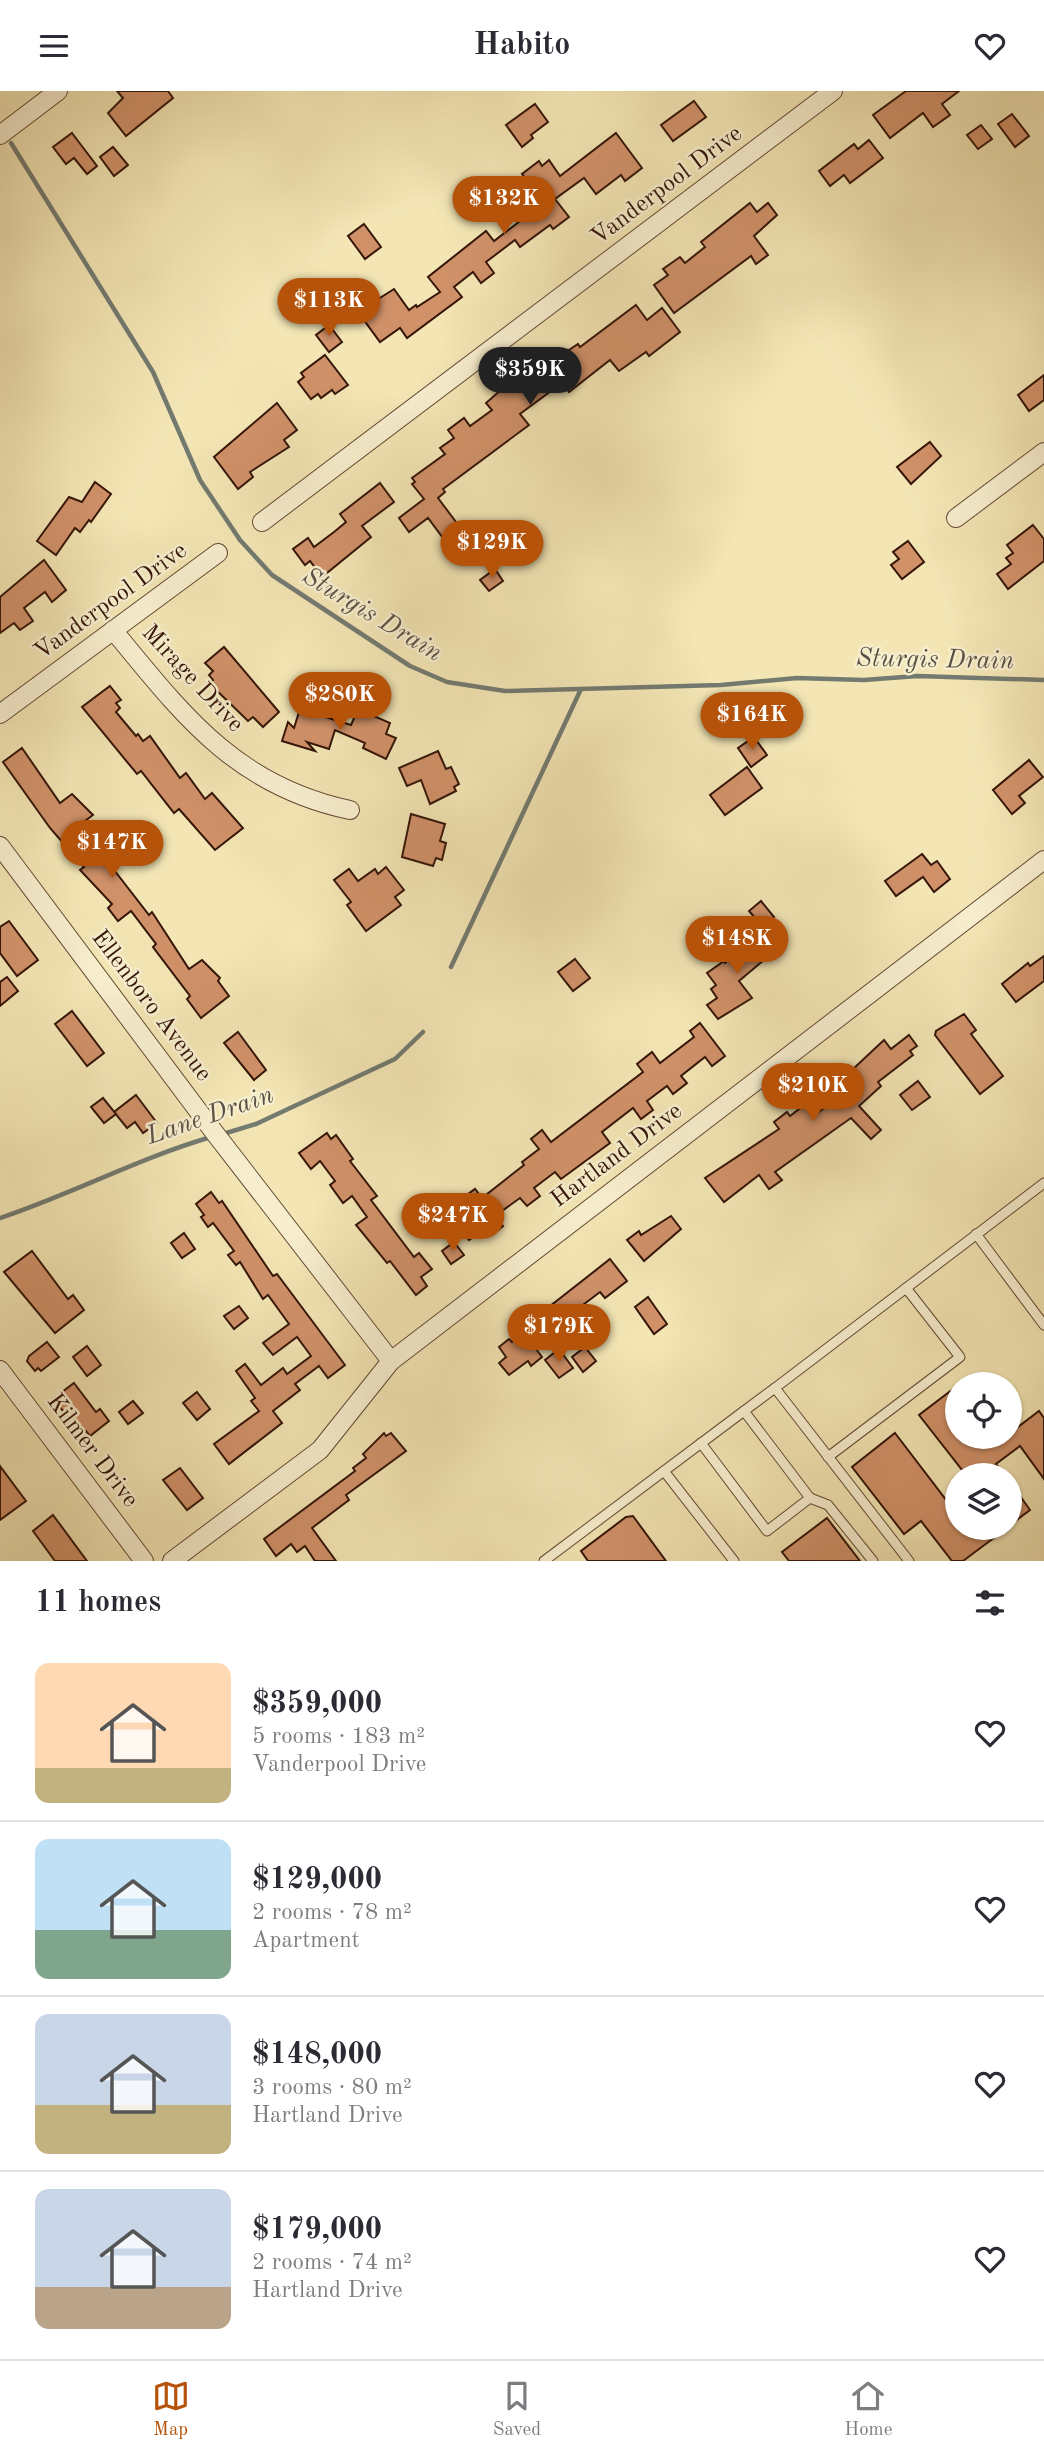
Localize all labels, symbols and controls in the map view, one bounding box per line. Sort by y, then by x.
icon: menu [35,27,73,65]
icon: heart [971,27,1009,65]
text: Habito [474,30,570,62]
street label: Vanderpool Drive [587,122,747,250]
pin: $132K [455,177,553,236]
text: $132K [468,187,540,210]
pin: $113K [280,279,378,338]
text: $113K [293,289,365,312]
pin: $359K [481,347,579,407]
text: $359K [494,358,566,381]
pin: $129K [443,521,541,580]
text: $129K [456,531,528,554]
street label: Vanderpool Drive [30,539,192,665]
water label: Sturgis Drain [298,563,447,667]
street label: Mirage Drive [137,621,247,737]
water label: Sturgis Drain [856,646,1014,674]
pin: $280K [291,673,389,732]
text: $280K [304,683,376,706]
pin: $164K [703,693,801,752]
text: $164K [716,703,788,726]
pin: $147K [63,821,161,880]
text: $147K [76,831,148,854]
pin: $148K [688,917,786,976]
street label: Ellenboro Avenue [87,926,215,1086]
text: $148K [701,927,773,950]
pin: $210K [764,1063,862,1123]
text: $210K [777,1074,849,1097]
water label: Lane Drain [142,1082,277,1150]
street label: Hartland Drive [547,1099,687,1213]
pin: $247K [404,1193,502,1253]
text: $247K [417,1204,489,1227]
pin: $179K [510,1305,608,1364]
text: $179K [523,1315,595,1338]
map controls [945,1372,1022,1540]
button: locate [945,1372,1022,1449]
street label: Kilmer Drive [42,1390,142,1512]
button: layers [945,1463,1022,1540]
icon: filters [971,1584,1009,1622]
text: 11 homes [35,1588,161,1618]
text: $359,000 [252,1689,382,1719]
icon: home [91,1691,175,1775]
icon: heart [971,1714,1009,1752]
text: 5 rooms · 183 m² [252,1725,425,1748]
text: Vanderpool Drive [252,1753,426,1776]
text: $129,000 [252,1865,382,1895]
icon: home [91,1867,175,1951]
icon: heart [971,1890,1009,1928]
text: 2 rooms · 78 m² [252,1901,412,1924]
text: Apartment [252,1929,360,1952]
text: $148,000 [252,2040,382,2070]
icon: home [91,2042,175,2126]
icon: heart [971,2065,1009,2103]
text: 3 rooms · 80 m² [252,2076,412,2099]
text: Hartland Drive [252,2104,403,2127]
text: $179,000 [252,2215,382,2245]
icon: home [91,2217,175,2301]
icon: heart [971,2240,1009,2278]
text: 2 rooms · 74 m² [252,2251,412,2274]
text: Hartland Drive [252,2279,403,2302]
tab: Map [152,2377,190,2442]
tab: Saved [493,2377,541,2442]
tab: Home [844,2377,892,2442]

